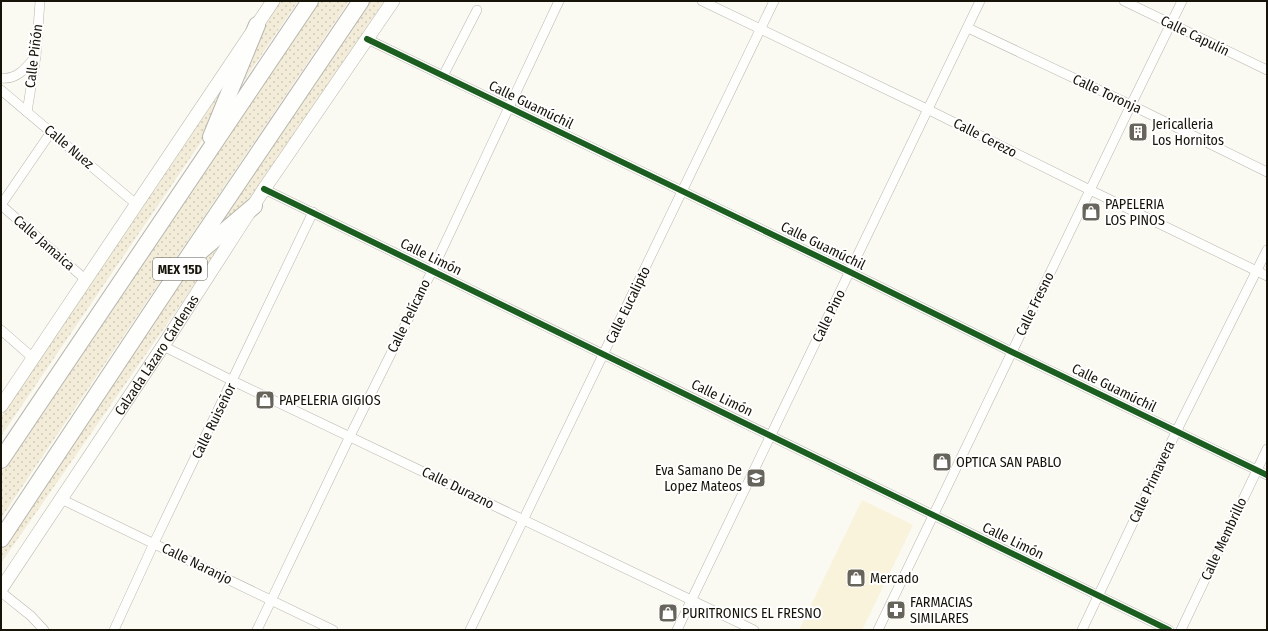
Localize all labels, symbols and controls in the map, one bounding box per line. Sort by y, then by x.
street label: Calle Capulín [1158,12,1232,60]
street label: Calle Piñón [22,23,46,89]
street label: Calle Toronja [1070,71,1144,117]
street label: Calle Guamúchil [486,77,576,133]
street label: Calle Cerezo [950,115,1020,161]
place label: Jericalleria Los Hornitos [1152,116,1224,149]
street label: Calle Nuez [41,121,98,173]
building icon: Jericalleria Los Hornitos [1127,121,1149,143]
place label: PAPELERIA LOS PINOS [1105,196,1165,229]
shop icon: PAPELERIA LOS PINOS [1080,201,1102,223]
street label: Calle Jamaica [10,212,78,274]
street label: Calle Guamúchil [778,218,868,274]
street label: Calle Limón [397,235,465,279]
road number: MEX 15D [153,258,207,280]
street label: Calle Eucalipto [602,264,654,346]
street label: Calle Fresno [1012,269,1058,339]
street label: Calle Pelícano [384,276,434,356]
street label: Calle Pino [809,287,849,345]
street label: Calzada Lázaro Cárdenas [111,291,202,419]
street label: Calle Guamúchil [1069,360,1159,416]
street label: Calle Limón [688,376,756,420]
street label: Calle Ruiseñor [188,380,240,462]
shop icon: PAPELERIA GIGIOS [254,389,276,411]
place label: PAPELERIA GIGIOS [279,392,381,409]
street label: Calle Primavera [1126,438,1178,526]
shop icon: OPTICA SAN PABLO [931,451,953,473]
place label: OPTICA SAN PABLO [956,454,1062,471]
place label: Eva Samano De Lopez Mateos [655,462,742,495]
street label: Calle Durazno [419,463,497,513]
school or university icon: Eva Samano De Lopez Mateos [745,467,767,489]
street label: Calle Membrillo [1197,495,1251,583]
street label: Calle Limón [979,519,1047,563]
street label: Calle Naranjo [159,540,235,588]
shop icon: Mercado [845,567,867,589]
place label: Mercado [870,570,919,587]
place label: FARMACIAS SIMILARES [910,594,973,627]
pharmacy icon: FARMACIAS SIMILARES [885,599,907,621]
shop icon: PURITRONICS EL FRESNO [657,602,679,624]
place label: PURITRONICS EL FRESNO [682,605,822,622]

